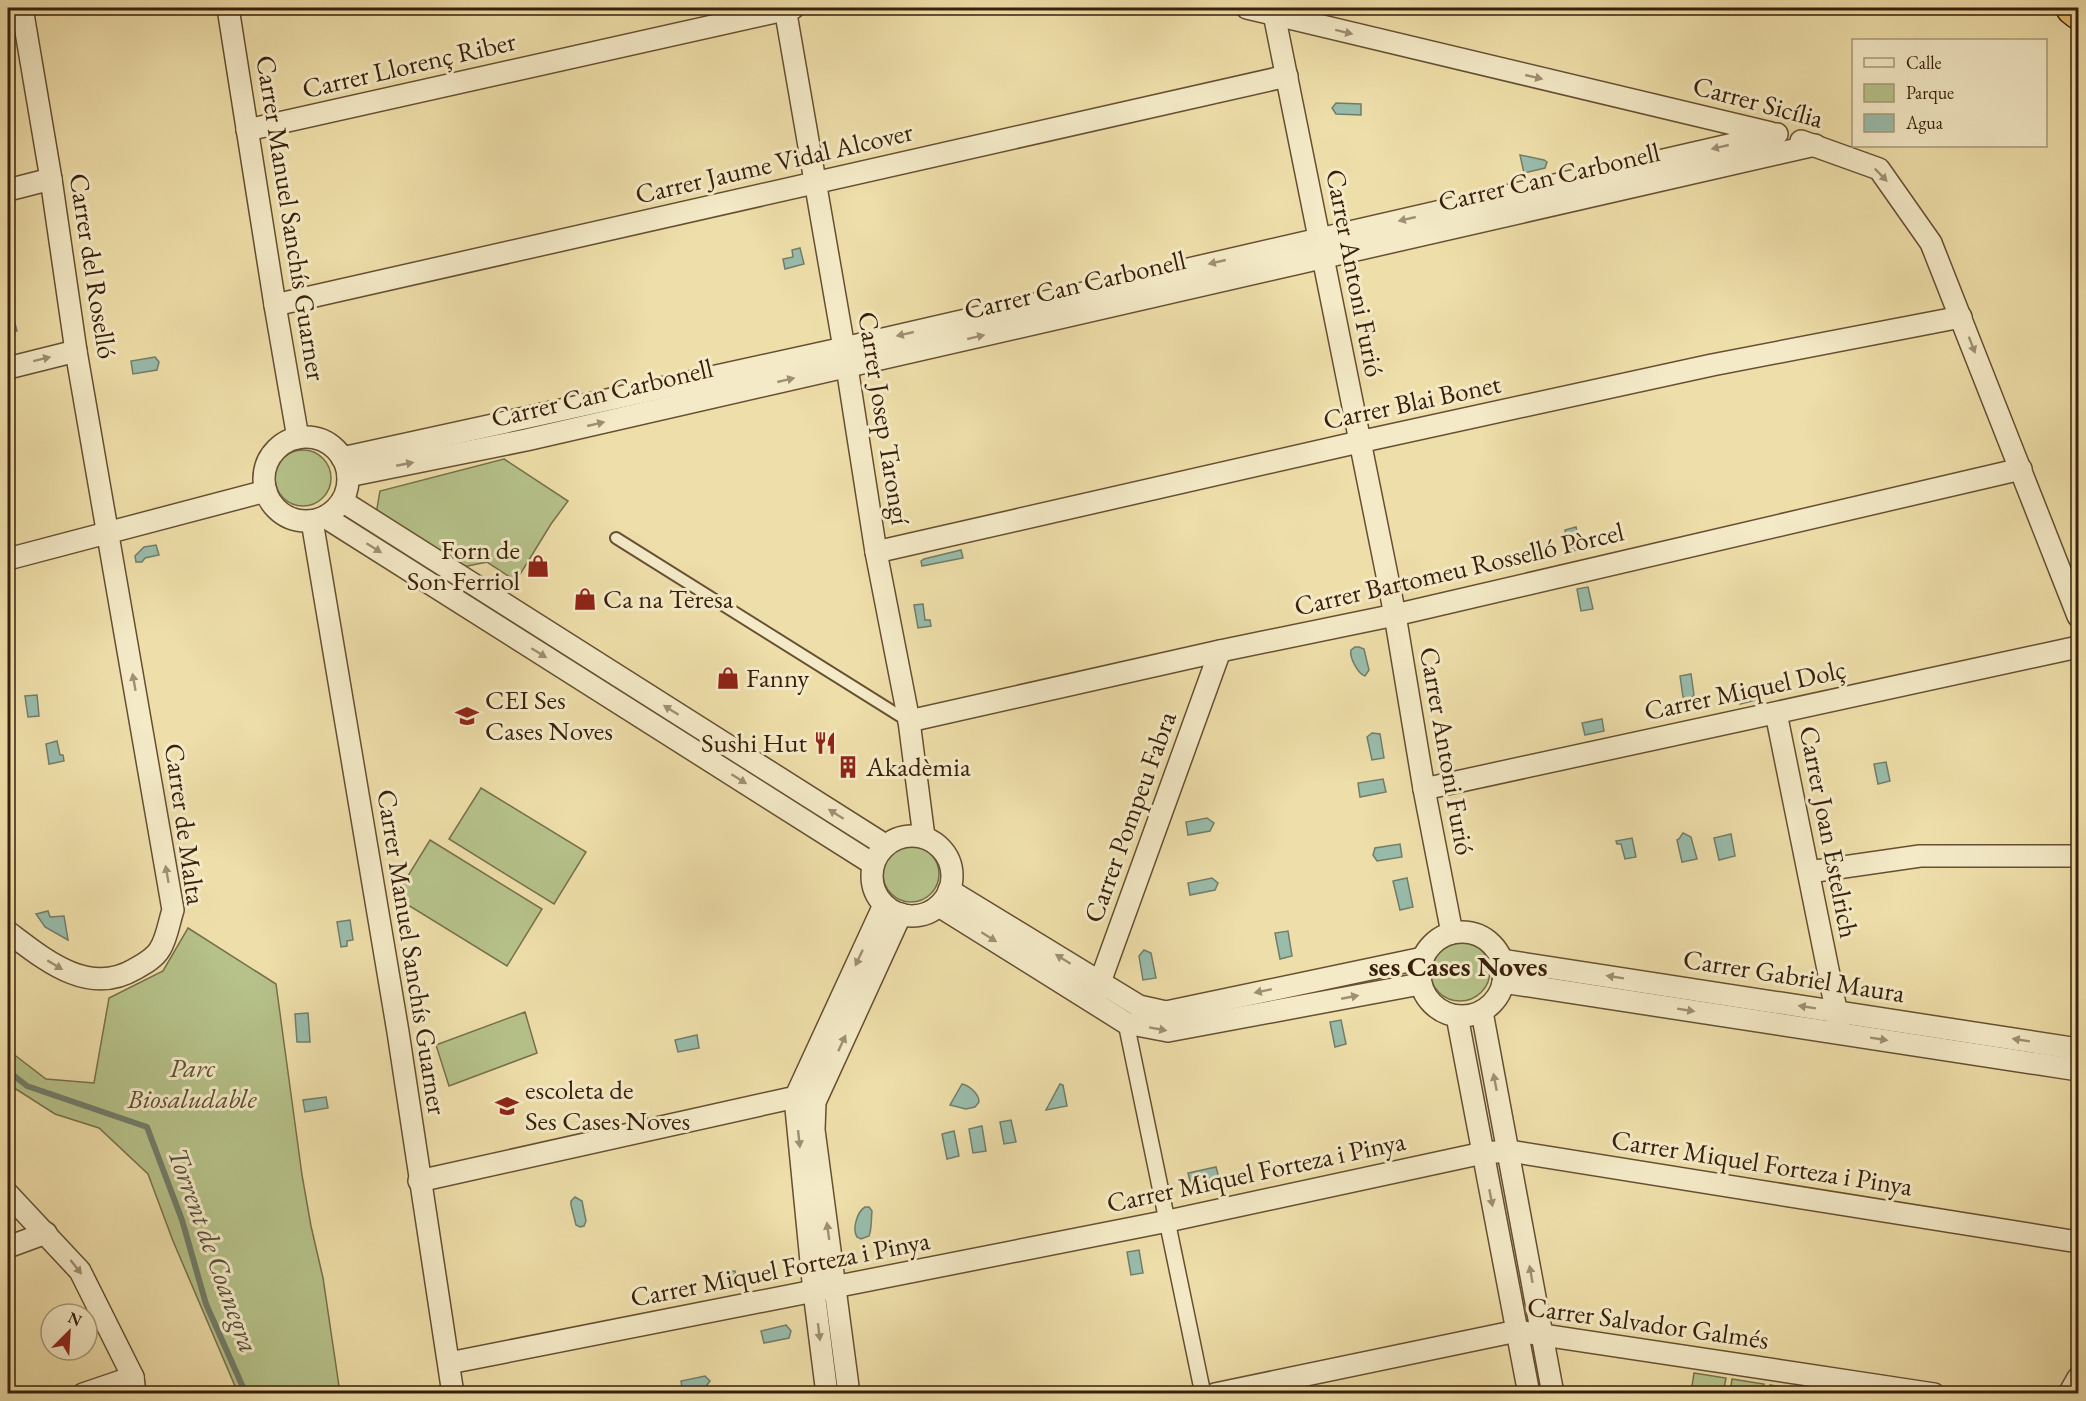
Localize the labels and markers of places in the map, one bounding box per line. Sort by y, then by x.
place label: Forn de Son Ferriol [407,532,520,598]
shop icon: Forn de Son Ferriol [525,553,551,579]
place label: Ca na Teresa [603,581,734,616]
shop icon: Ca na Teresa [572,586,598,612]
place label: Fanny [746,660,809,695]
shop icon: Fanny [715,665,741,691]
place label: CEI Ses Cases Noves [485,682,613,748]
school or university icon: CEI Ses Cases Noves [454,703,480,729]
place label: Sushi Hut [701,725,808,760]
restaurant icon: Sushi Hut [812,730,838,756]
place label: Akadèmia [865,749,971,784]
building icon: Akadèmia [835,754,861,780]
place label: escoleta de Ses Cases Noves [525,1072,690,1138]
school or university icon: escoleta de Ses Cases Noves [494,1093,520,1119]

